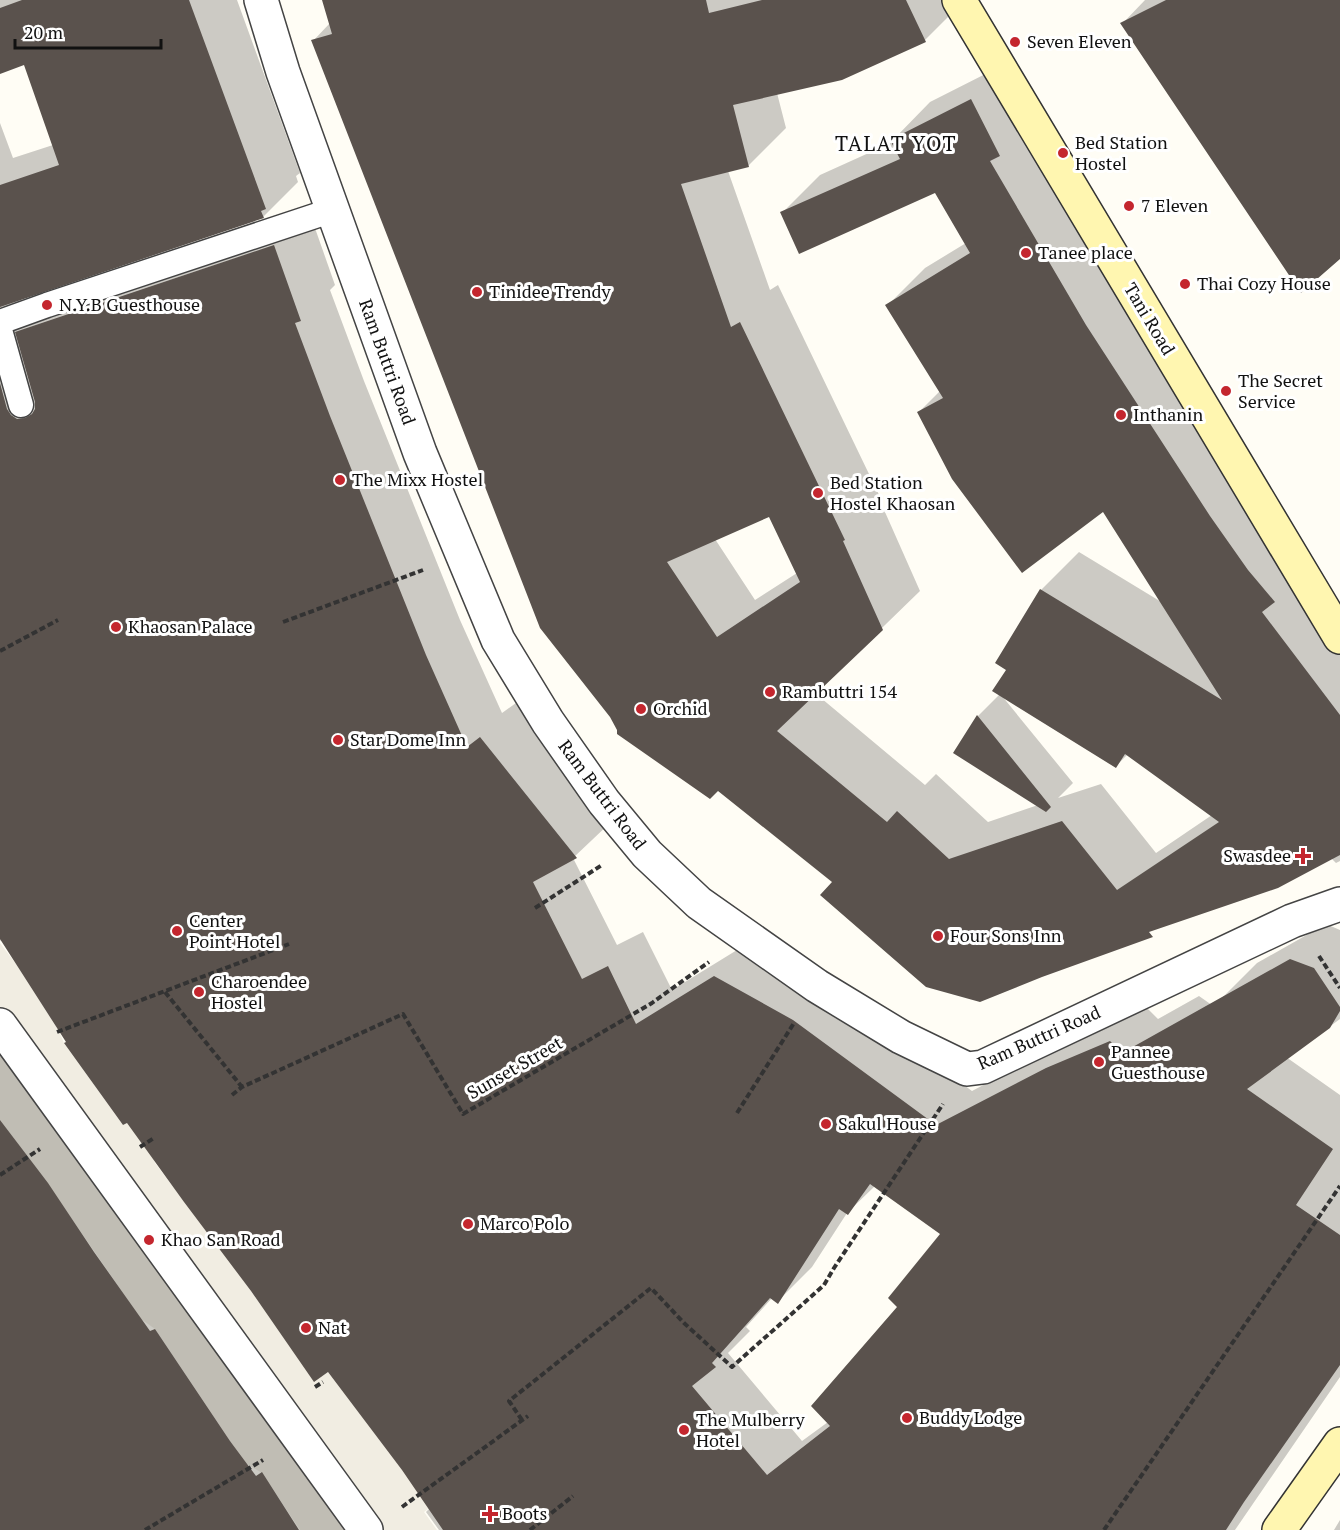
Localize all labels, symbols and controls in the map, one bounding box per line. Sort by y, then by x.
scale bar [15,12,160,50]
text: 20 m [24,20,64,44]
place label: Seven Eleven [1027,29,1132,53]
marker: Seven Eleven [1008,35,1022,49]
district label: TALAT YOT [835,129,957,157]
place label: Bed Station Hostel [1075,130,1168,175]
marker: Bed Station Hostel [1056,146,1070,160]
place label: 7 Eleven [1141,193,1208,217]
marker: 7 Eleven [1122,199,1136,213]
place label: Tanee place [1038,240,1133,264]
marker: Tanee place [1019,246,1033,260]
place label: Thai Cozy House [1197,271,1331,295]
marker: Thai Cozy House [1178,277,1192,291]
street label: Tani Road [1119,278,1181,359]
place label: Tinidee Trendy [489,279,611,303]
marker: Tinidee Trendy [470,285,484,299]
place label: N.Y.B Guesthouse [59,292,200,316]
street label: Ram Buttri Road [354,295,422,428]
marker: N.Y.B Guesthouse [40,298,54,312]
place label: The Secret Service [1238,368,1323,413]
marker: The Secret Service [1219,384,1233,398]
place label: Inthanin [1133,402,1203,426]
marker: Inthanin [1114,408,1128,422]
place label: The Mixx Hostel [352,467,483,491]
place label: Bed Station Hostel Khaosan [830,470,955,515]
marker: The Mixx Hostel [333,473,347,487]
marker: Bed Station Hostel Khaosan [811,486,825,500]
place label: Khaosan Palace [128,614,253,638]
marker: Khaosan Palace [109,620,123,634]
place label: Rambuttri 154 [782,679,897,703]
marker: Rambuttri 154 [763,685,777,699]
place label: Orchid [653,696,708,720]
marker: Orchid [634,702,648,716]
place label: Star Dome Inn [350,727,466,751]
marker: Star Dome Inn [331,733,345,747]
street label: Ram Buttri Road [553,734,652,854]
place label: Swasdee [1223,843,1291,867]
marker: Swasdee [1296,849,1310,863]
place label: Center Point Hotel [189,908,280,953]
place label: Four Sons Inn [950,923,1062,947]
marker: Center Point Hotel [170,924,184,938]
marker: Four Sons Inn [931,929,945,943]
place label: Charoendee Hostel [211,969,307,1014]
marker: Charoendee Hostel [192,985,206,999]
street label: Ram Buttri Road [973,999,1104,1075]
street label: Sunset Street [462,1030,567,1104]
place label: Pannee Guesthouse [1111,1039,1205,1084]
marker: Pannee Guesthouse [1092,1055,1106,1069]
place label: Sakul House [838,1111,936,1135]
marker: Sakul House [819,1117,833,1131]
place label: Marco Polo [480,1211,570,1235]
marker: Marco Polo [461,1217,475,1231]
place label: Khao San Road [161,1227,281,1251]
marker: Khao San Road [142,1233,156,1247]
place label: Nat [318,1315,347,1339]
marker: Nat [299,1321,313,1335]
place label: Buddy Lodge [919,1405,1022,1429]
place label: The Mulberry Hotel [696,1407,805,1452]
marker: Buddy Lodge [900,1411,914,1425]
marker: The Mulberry Hotel [677,1423,691,1437]
place label: Boots [502,1501,547,1525]
marker: Boots [483,1507,497,1521]

